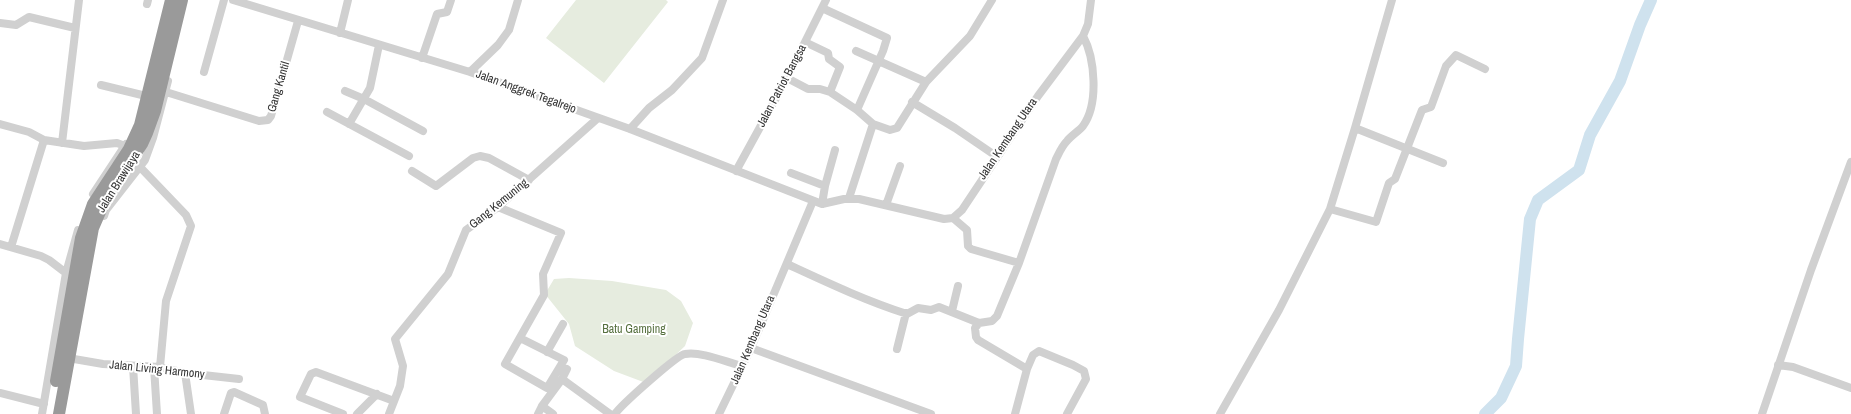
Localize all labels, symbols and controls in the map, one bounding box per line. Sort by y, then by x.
street label: Jalan Patriot Bangsa [754,42,810,130]
street label: Gang Kantil [265,60,293,114]
street label: Jalan Anggrek Tegalrejo [474,67,578,117]
street label: Jalan Kembang Utara [975,96,1041,182]
street label: Jalan Brawijaya [94,149,144,215]
street label: Gang Kemuning [467,176,531,232]
street label: Jalan Kembang Utara [728,293,778,387]
park label: Batu Gamping [602,323,666,337]
street label: Jalan Living Harmony [109,358,205,382]

